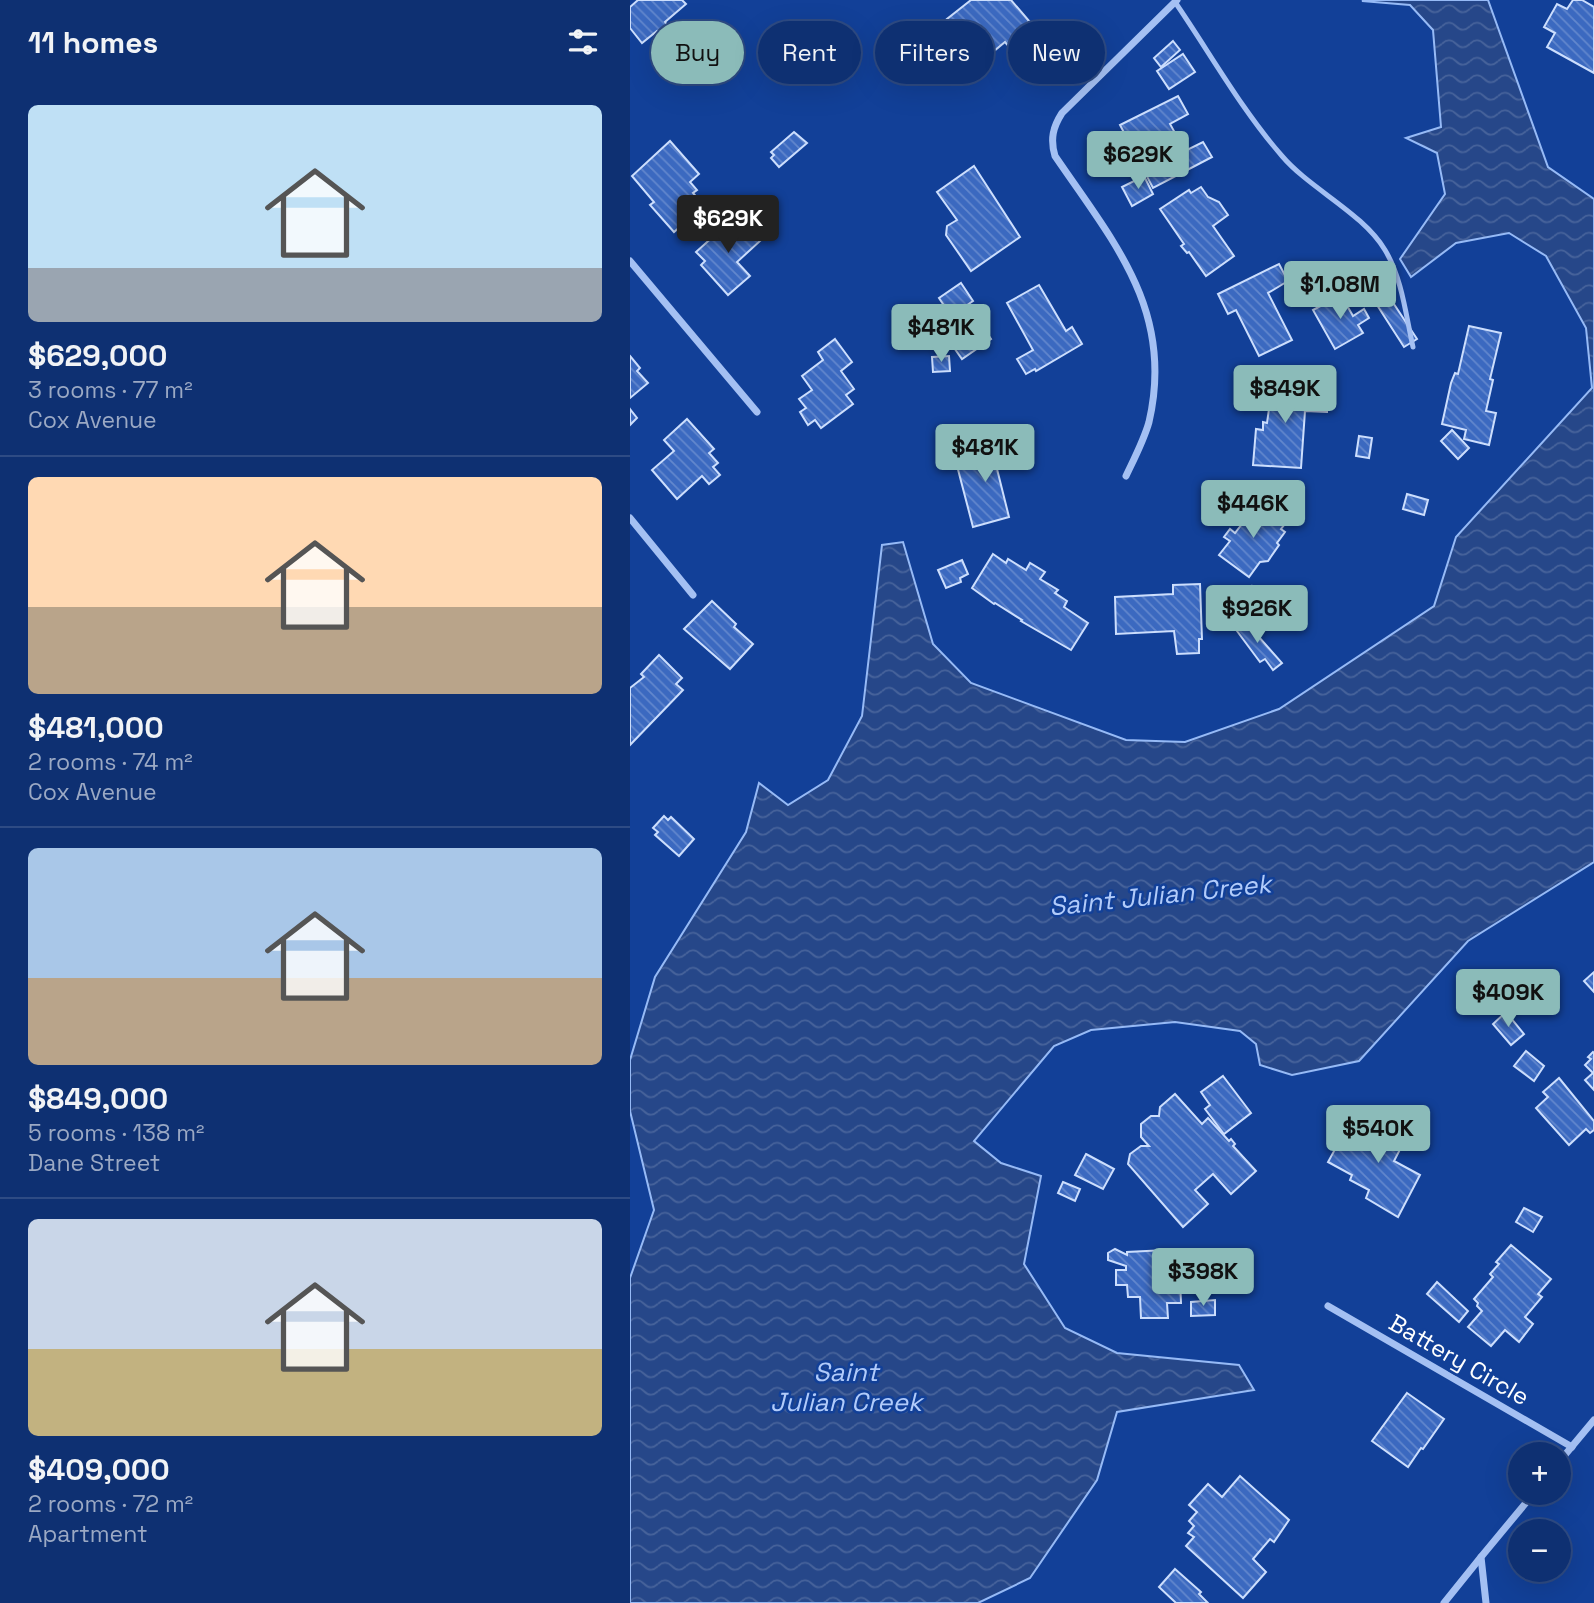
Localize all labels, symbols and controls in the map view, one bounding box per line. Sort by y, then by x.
chip: Buy [651,21,744,84]
chip: Rent [758,21,861,84]
chip: Filters [875,21,994,84]
chip: New [1008,21,1105,84]
text: 11 homes [28,23,158,62]
icon: filters [564,23,602,61]
pin: $629K [1089,132,1187,191]
text: $629K [1103,139,1173,169]
icon: home [252,150,378,276]
pin: $629K [679,196,777,255]
text: $629K [693,203,763,233]
pin: $1.08M [1283,262,1397,321]
text: $1.08M [1300,269,1380,299]
pin: $481K [892,304,990,364]
text: $481K [907,312,975,342]
text: $629,000 [28,336,167,375]
pin: $849K [1236,366,1334,425]
text: $849K [1250,373,1320,403]
text: 3 rooms · 77 m² [28,375,193,405]
text: Cox Avenue [28,405,157,435]
pin: $481K [936,424,1034,484]
text: $481K [951,432,1019,462]
pin: $446K [1204,480,1302,540]
text: $446K [1217,488,1289,518]
icon: home [252,522,378,648]
pin: $926K [1208,586,1306,645]
text: $926K [1222,593,1292,623]
text: $481,000 [28,708,164,747]
text: 2 rooms · 74 m² [28,747,193,777]
text: Cox Avenue [28,777,157,807]
water label: Saint Julian Creek [1047,866,1276,924]
icon: home [252,893,378,1019]
pin: $409K [1459,970,1557,1029]
text: $409K [1472,977,1544,1007]
text: $849,000 [28,1079,168,1118]
pin: $540K [1329,1106,1427,1165]
text: $540K [1342,1113,1414,1143]
text: 5 rooms · 138 m² [28,1118,204,1148]
text: Dane Street [28,1148,160,1178]
pin: $398K [1154,1248,1252,1308]
text: $398K [1168,1256,1238,1286]
icon: home [252,1264,378,1390]
street label: Battery Circle [1384,1307,1535,1412]
water label: Saint Julian Creek [770,1355,925,1419]
map controls [1508,1442,1571,1582]
button: + [1508,1442,1571,1505]
text: $409,000 [28,1450,170,1489]
text: 2 rooms · 72 m² [28,1489,193,1519]
text: Apartment [28,1519,148,1549]
button: − [1508,1519,1571,1582]

